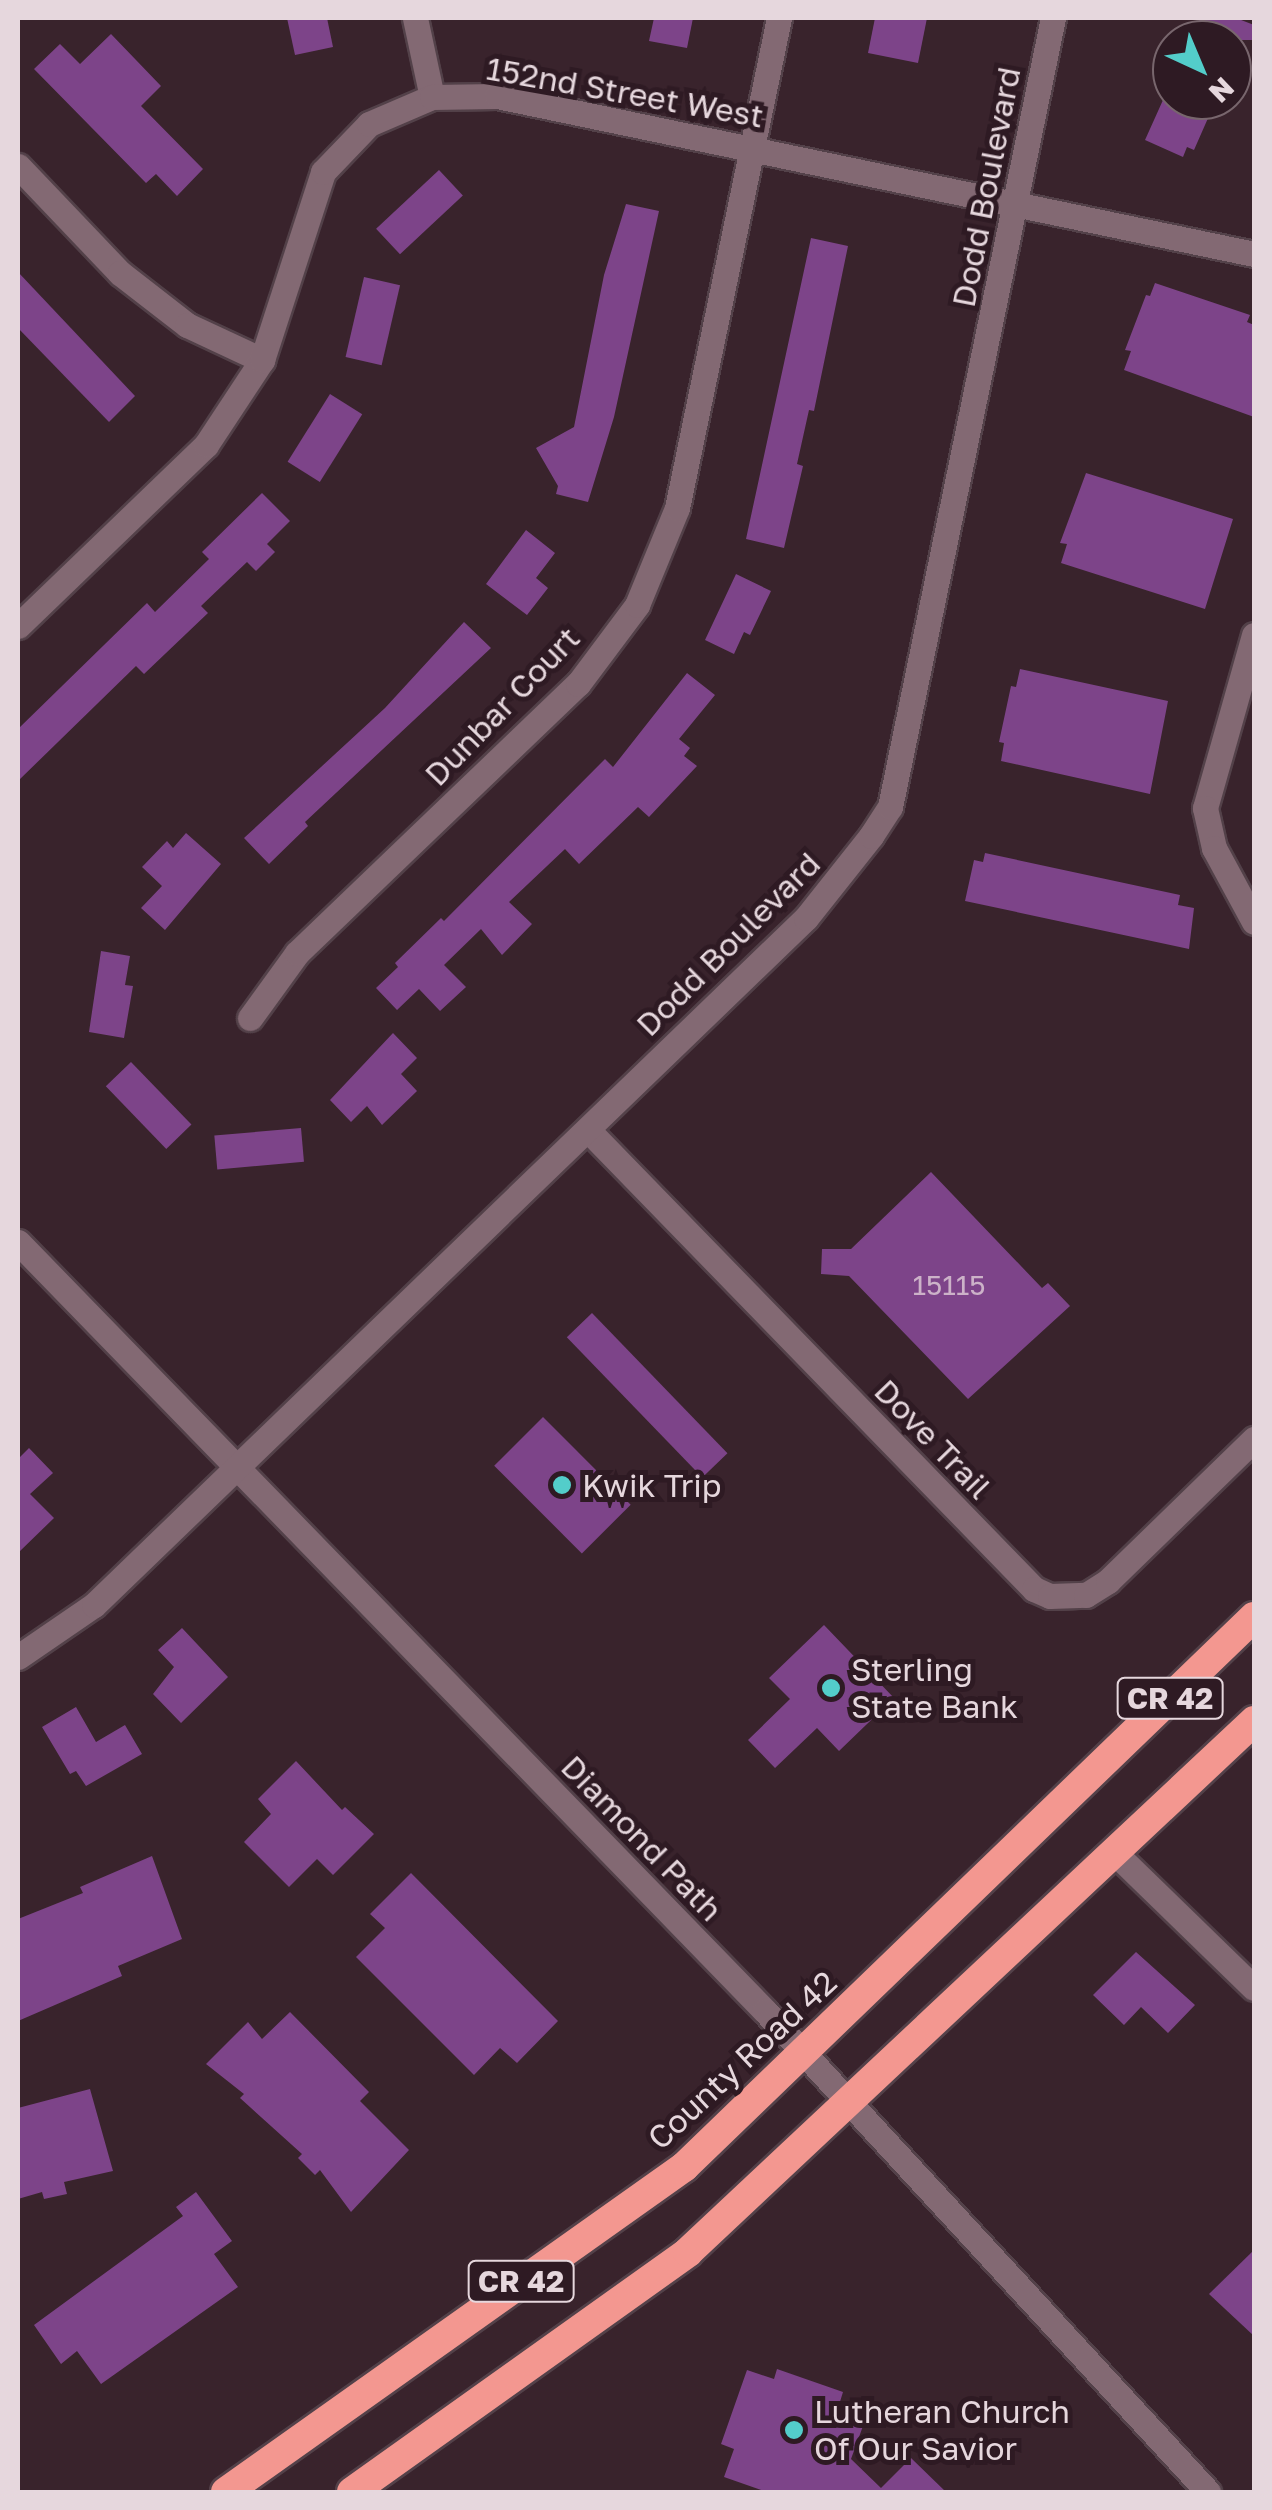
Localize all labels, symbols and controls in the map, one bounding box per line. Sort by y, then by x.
north arrow [1152,20,1252,120]
street label: 152nd Street West [484,49,766,135]
street label: Dodd Boulevard [944,64,1028,310]
text: N [1203,71,1241,110]
street label: Dunbar Court [417,619,587,793]
street label: Dodd Boulevard [628,844,828,1044]
house number: 15115 [912,1268,986,1302]
street label: Dove Trail [867,1371,999,1507]
place label: Kwik Trip [582,1466,721,1504]
marker: Kwik Trip [551,1474,573,1496]
place label: Sterling State Bank [851,1651,1018,1726]
road number: CR 42 [1115,1673,1225,1723]
marker: Sterling State Bank [820,1677,842,1699]
street label: Diamond Path [554,1747,730,1929]
street label: County Road 42 [640,1963,844,2157]
road number: CR 42 [466,2256,576,2306]
place label: Lutheran Church Of Our Savior [814,2393,1070,2468]
marker: Lutheran Church Of Our Savior [783,2419,805,2441]

